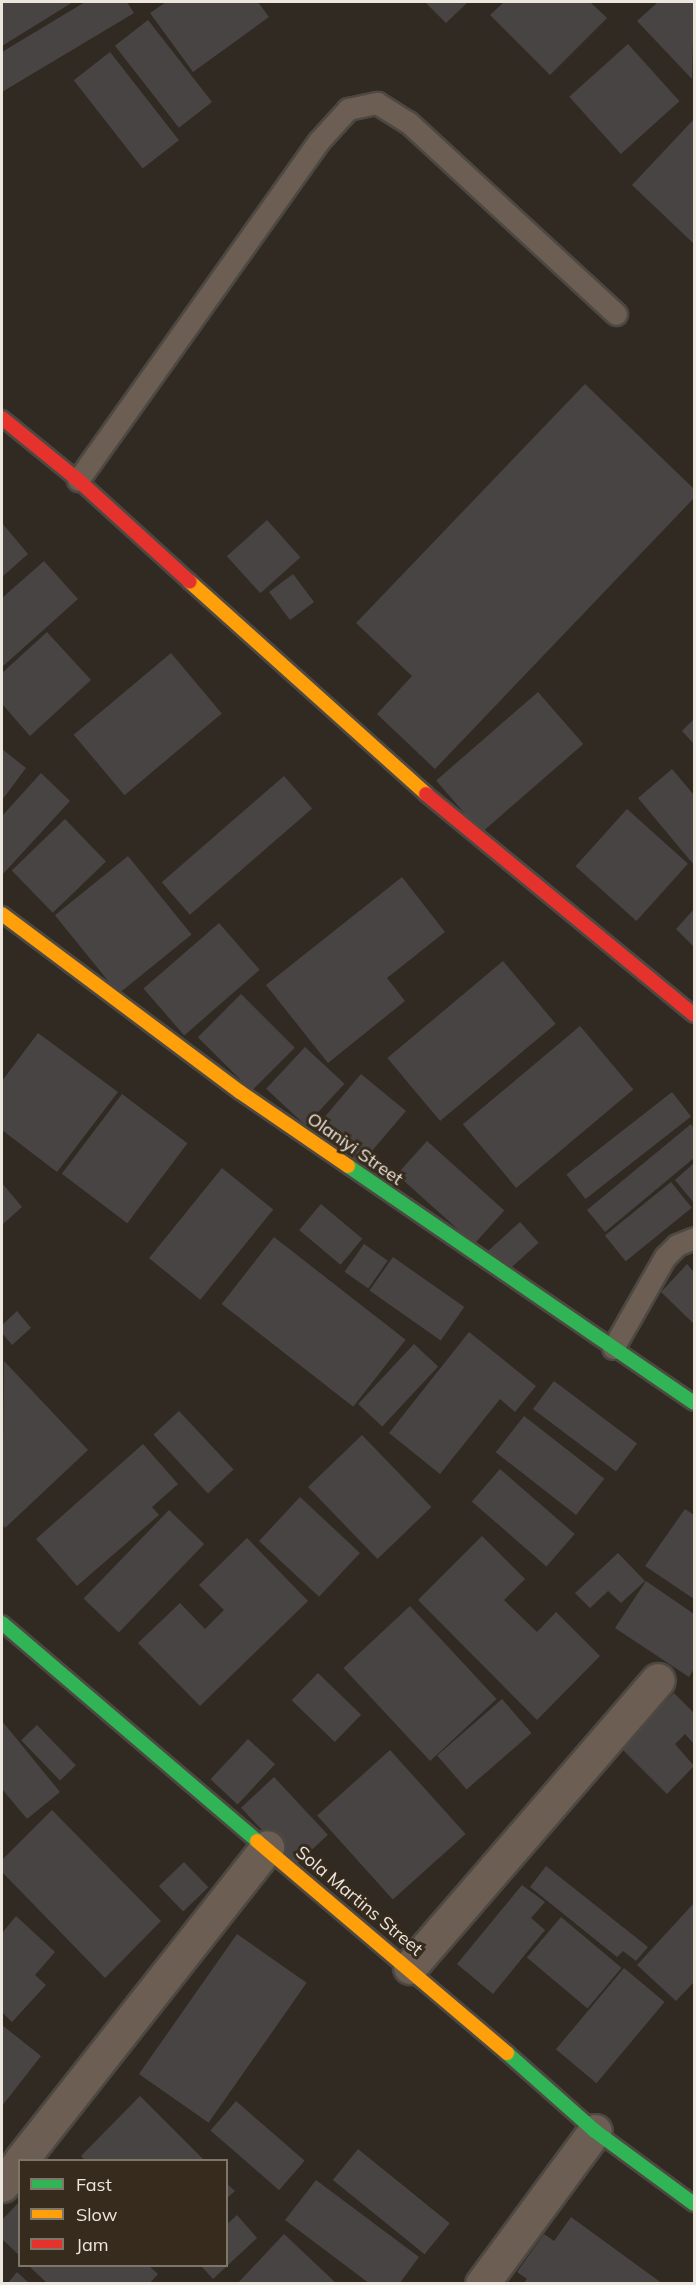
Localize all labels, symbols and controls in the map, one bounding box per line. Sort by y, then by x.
street label: Olaniyi Street [303,1108,407,1190]
street label: Sola Martins Street [291,1842,427,1960]
legend [18,2159,228,2267]
text: Fast [76,2173,112,2196]
text: Slow [76,2203,117,2226]
text: Jam [76,2233,109,2256]

